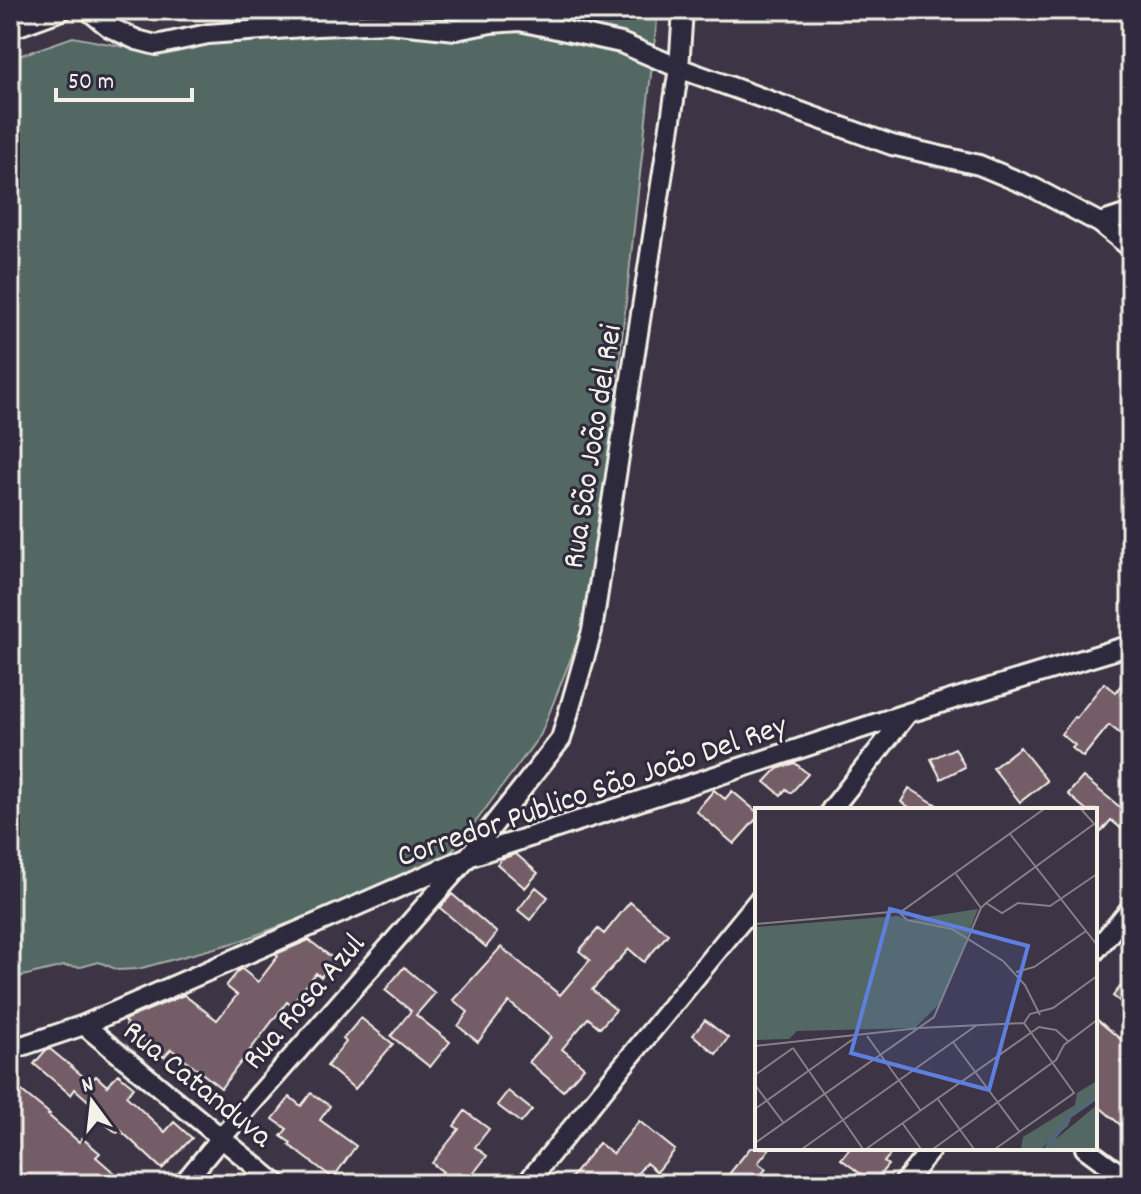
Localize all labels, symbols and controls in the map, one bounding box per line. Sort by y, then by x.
scale bar [56,52,192,102]
text: 50 m [68,66,114,100]
street label: Rua São João del Rei [553,321,637,572]
street label: Corredor Publico São João Del Rey [391,705,795,882]
inset map [755,808,1097,1150]
street label: Rua Rosa Azul [233,924,379,1082]
street label: Rua Catanduva [111,1011,282,1161]
north arrow [52,1062,132,1142]
text: N [78,1070,97,1102]

